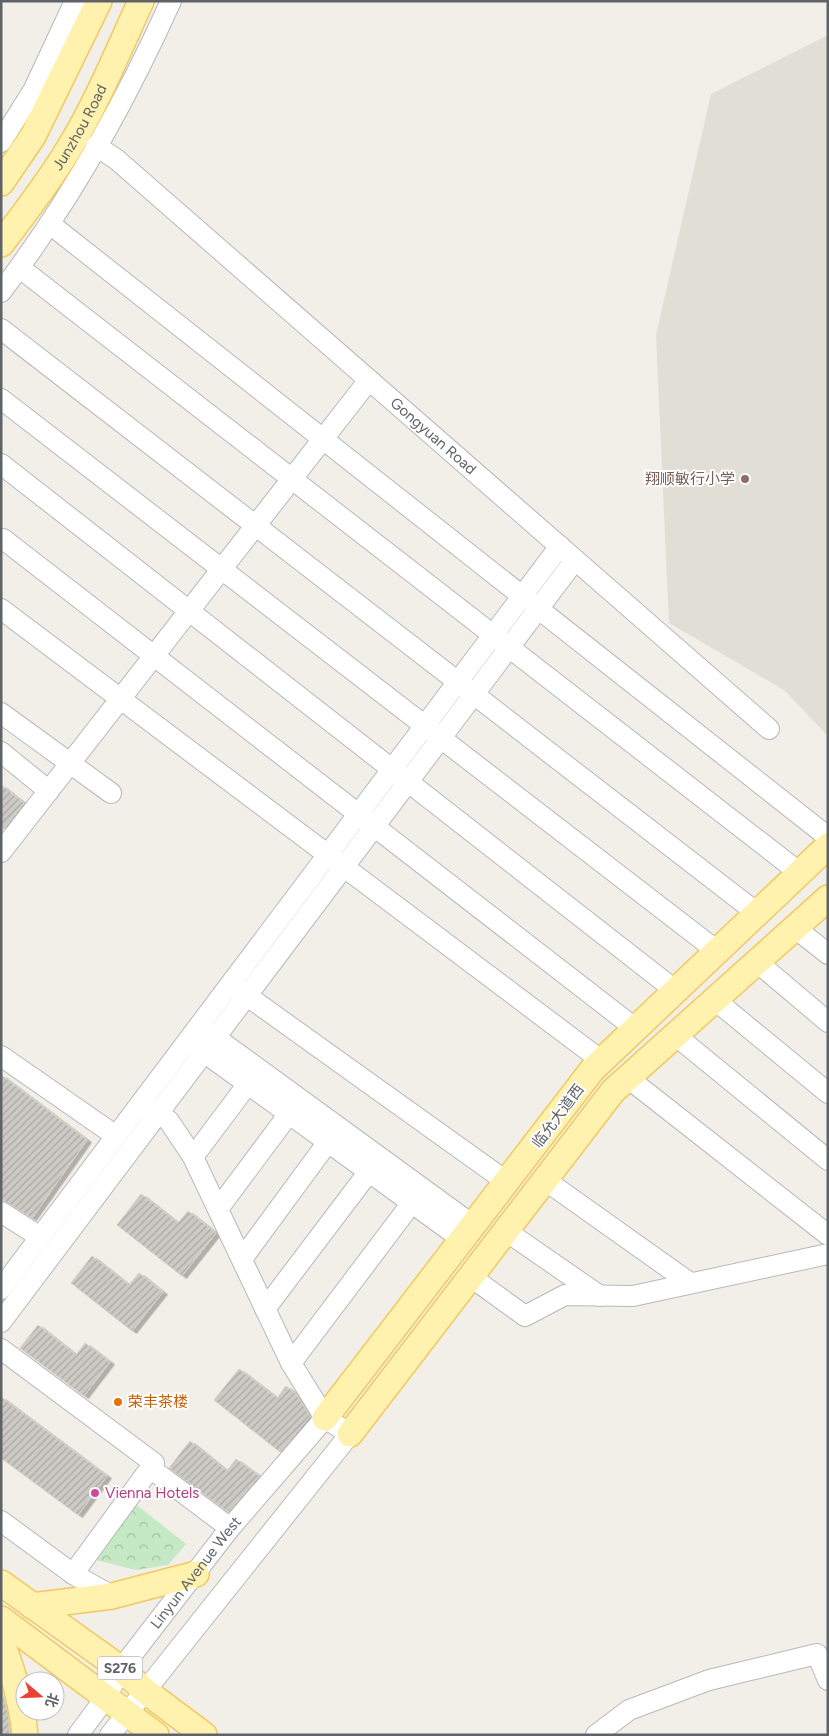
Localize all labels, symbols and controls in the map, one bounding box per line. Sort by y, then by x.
street label: Junzhou Road [49,82,111,174]
street label: Gongyuan Road [387,394,480,478]
place label: 翔顺敏行小学 [645,470,735,488]
marker: 翔顺敏行小学 [739,473,751,485]
street label: 临允大道西 [528,1081,588,1151]
place label: 荣丰茶楼 [128,1393,188,1411]
marker: 荣丰茶楼 [112,1396,124,1408]
place label: Vienna Hotels [105,1484,199,1502]
marker: Vienna Hotels [89,1487,101,1499]
street label: Linyun Avenue West [147,1513,245,1632]
road number: S276 [98,1656,142,1680]
north arrow [15,1671,65,1721]
text: 北 [42,1691,62,1709]

